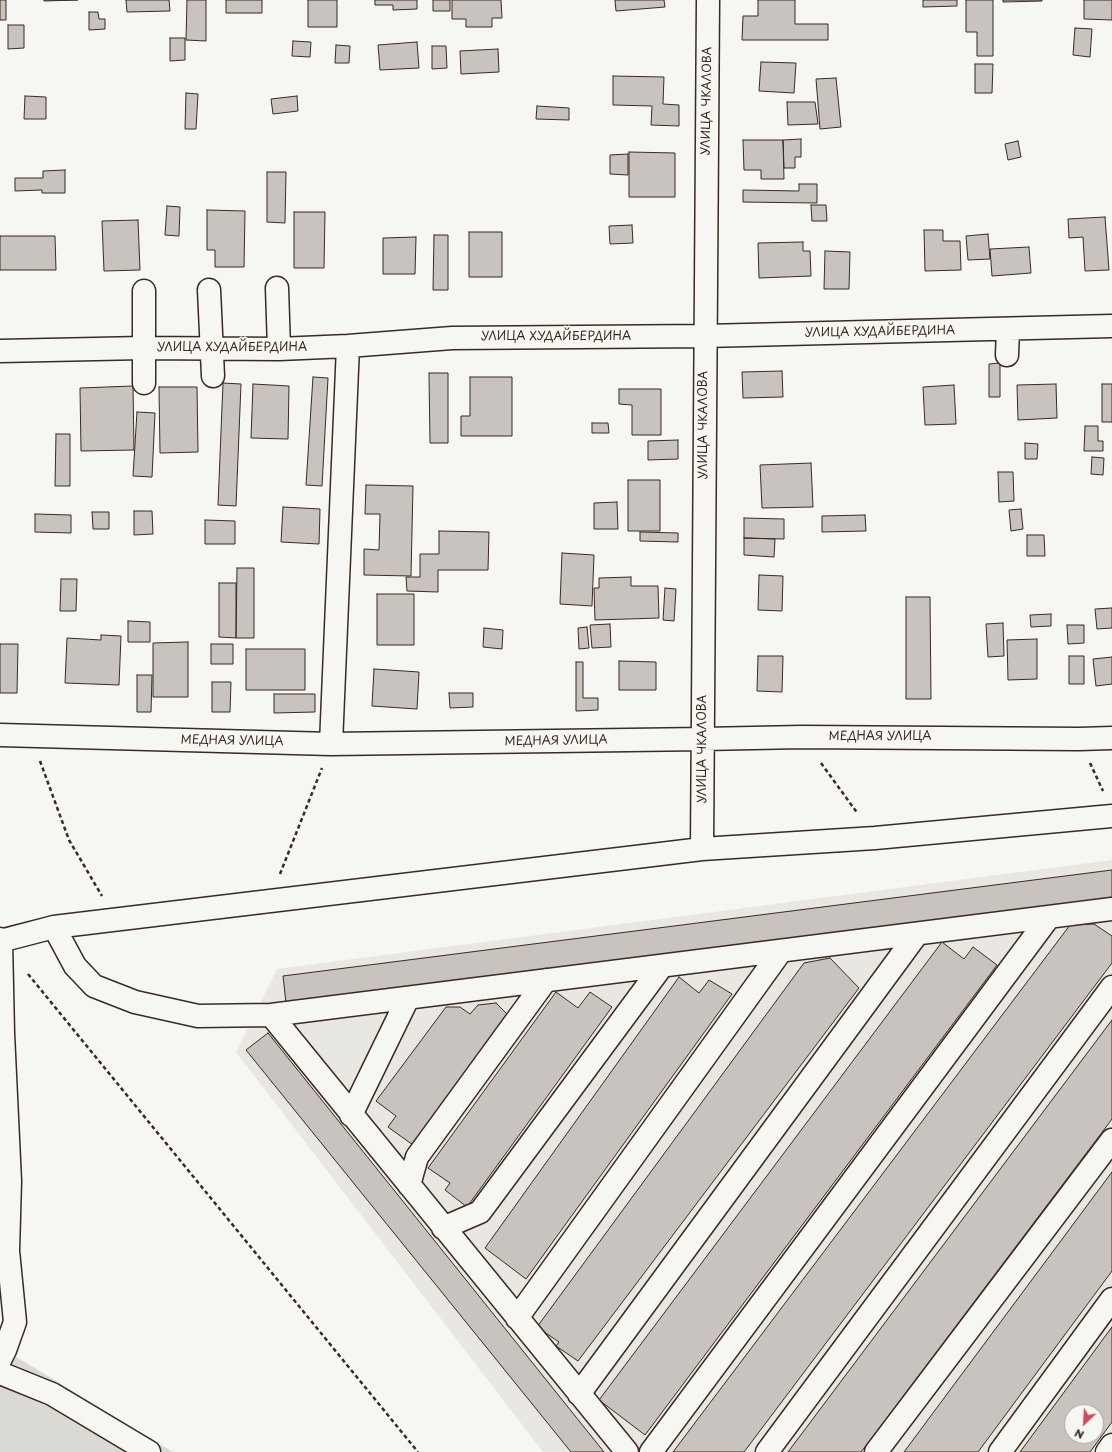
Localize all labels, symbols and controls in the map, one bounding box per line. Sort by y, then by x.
street label: УЛИЦА ЧКАЛОВА [699,47,715,155]
street label: УЛИЦА ХУДАЙБЕРДИНА [805,323,955,341]
street label: УЛИЦА ХУДАЙБЕРДИНА [481,330,631,344]
street label: УЛИЦА ХУДАЙБЕРДИНА [157,341,307,355]
street label: УЛИЦА ЧКАЛОВА [697,371,711,479]
street label: УЛИЦА ЧКАЛОВА [696,695,710,803]
street label: МЕДНАЯ УЛИЦА [828,730,932,744]
street label: МЕДНАЯ УЛИЦА [180,733,284,749]
street label: МЕДНАЯ УЛИЦА [504,733,608,749]
north arrow [1064,1404,1104,1444]
text: N [1072,1425,1087,1444]

